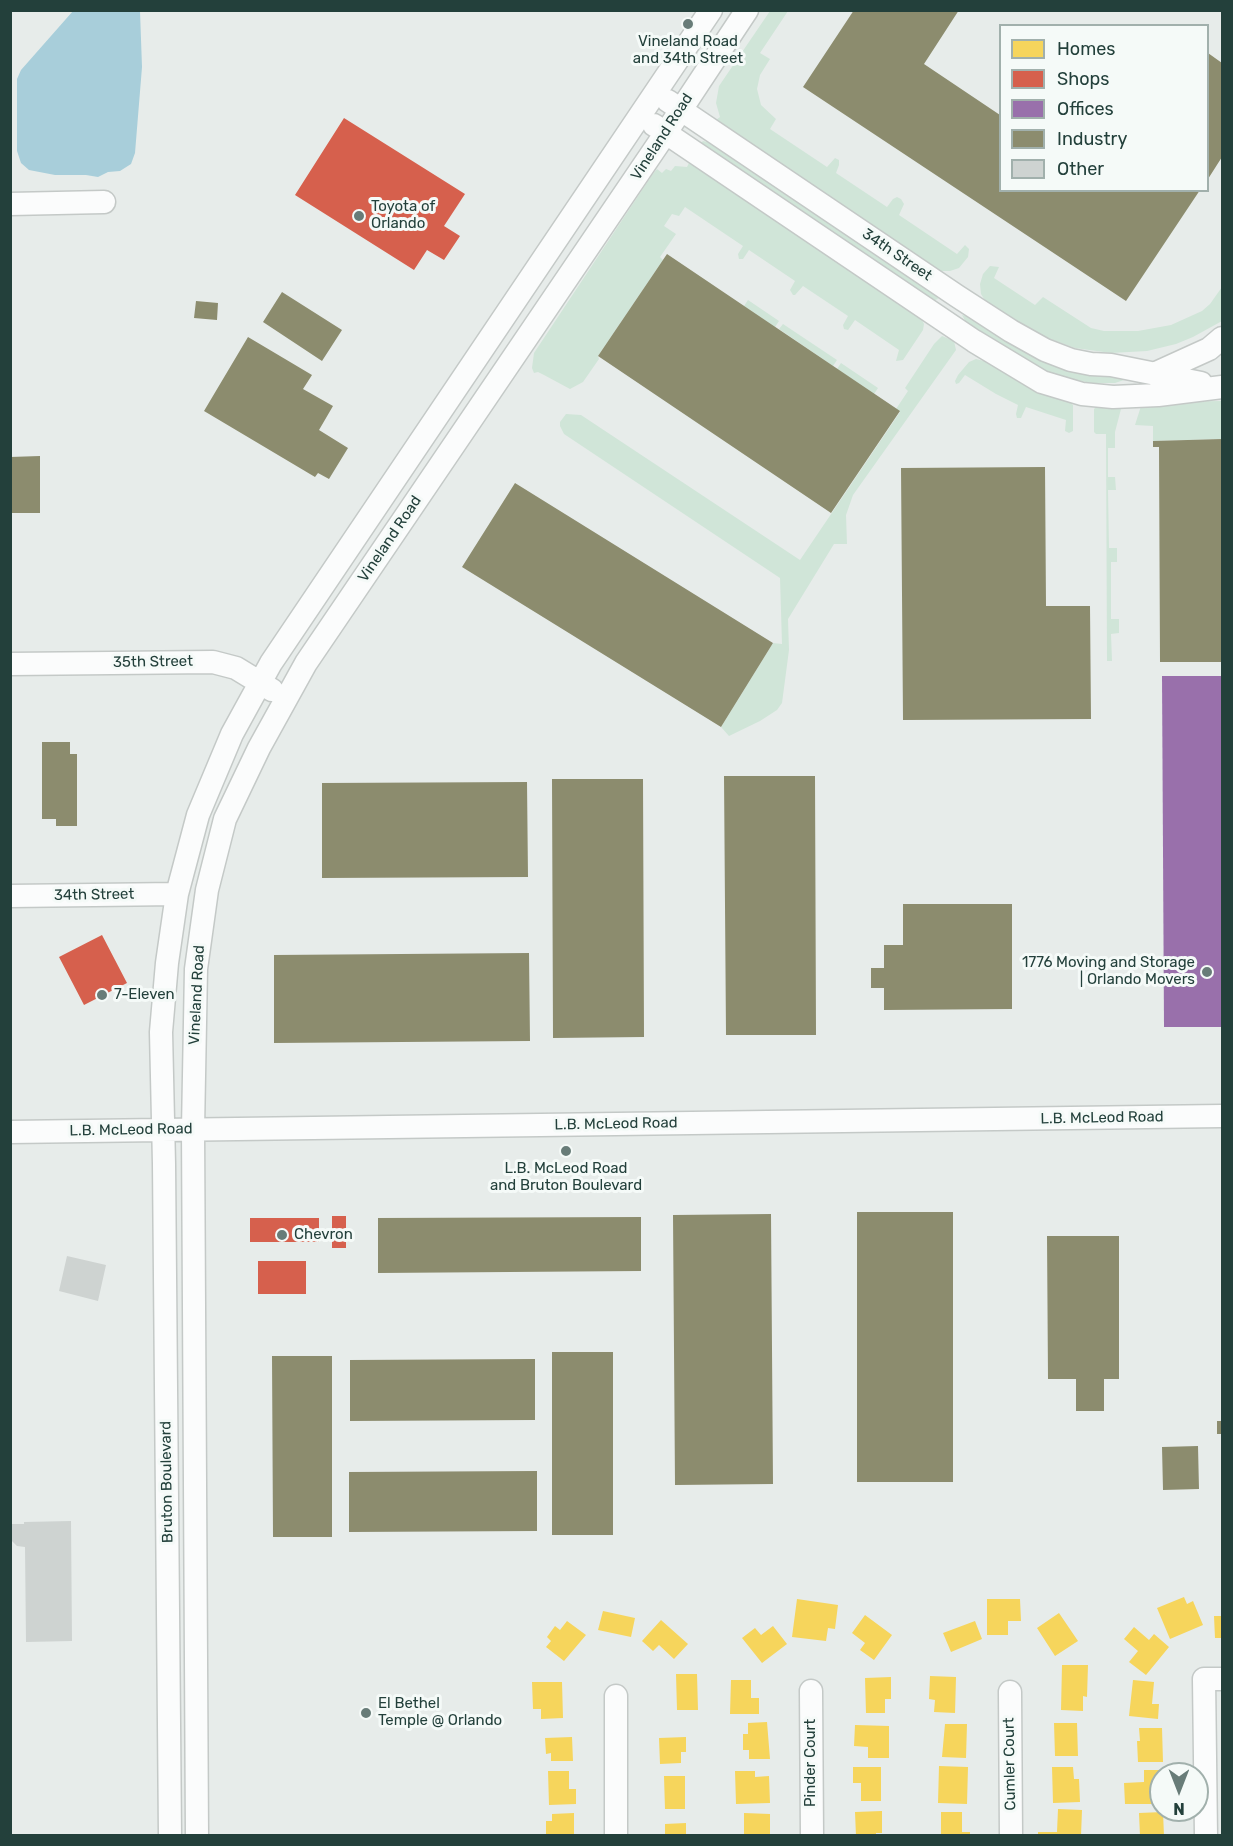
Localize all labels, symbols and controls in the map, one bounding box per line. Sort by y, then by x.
marker: Vineland Road and 34th Street [681,17,695,31]
legend [999,24,1209,192]
place label: Vineland Road and 34th Street [633,33,743,68]
text: Homes [1057,38,1115,60]
text: Shops [1057,68,1109,90]
street label: Vineland Road [627,90,697,184]
text: Offices [1057,98,1114,120]
text: Industry [1057,128,1127,150]
text: Other [1057,158,1104,180]
place label: Toyota of Orlando [371,198,435,233]
marker: Toyota of Orlando [352,209,366,223]
street label: 34th Street [859,225,935,285]
street label: Vineland Road [355,492,425,586]
street label: 35th Street [113,652,193,672]
street label: 34th Street [54,885,134,905]
street label: Vineland Road [185,945,209,1045]
place label: 1776 Moving and Storage | Orlando Movers [1022,954,1195,989]
marker: 1776 Moving and Storage | Orlando Movers [1200,965,1214,979]
place label: 7-Eleven [114,986,175,1004]
marker: 7-Eleven [95,988,109,1002]
street label: L.B. McLeod Road [1040,1108,1164,1128]
street label: L.B. McLeod Road [554,1114,678,1134]
street label: L.B. McLeod Road [69,1120,193,1140]
marker: L.B. McLeod Road and Bruton Boulevard [559,1144,573,1158]
place label: L.B. McLeod Road and Bruton Boulevard [490,1160,642,1195]
place label: Chevron [294,1226,353,1244]
marker: Chevron [275,1228,289,1242]
street label: Bruton Boulevard [157,1421,177,1543]
place label: El Bethel Temple @ Orlando [378,1695,502,1730]
marker: El Bethel Temple @ Orlando [359,1706,373,1720]
street label: Cumler Court [1000,1717,1020,1811]
street label: Pinder Court [802,1719,820,1807]
north arrow [1149,1762,1209,1822]
text: N [1173,1799,1185,1818]

